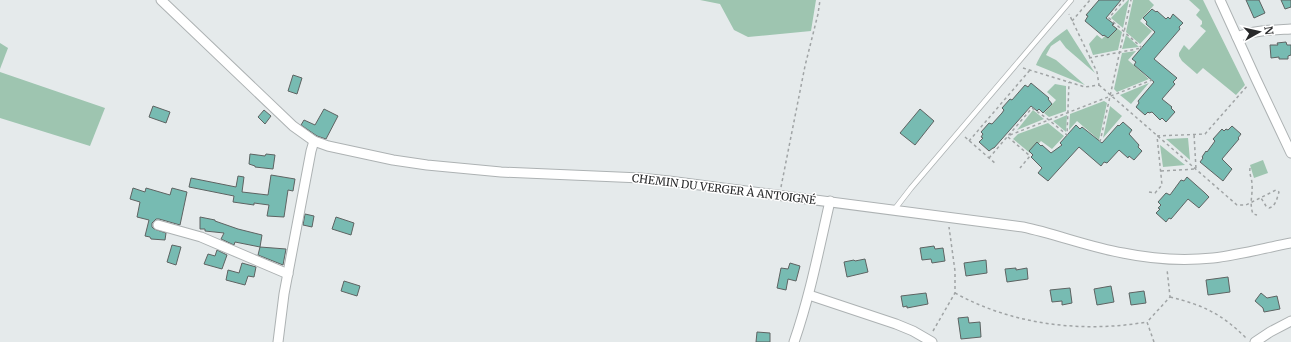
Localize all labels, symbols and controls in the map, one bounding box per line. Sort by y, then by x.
north arrow [1239,12,1279,52]
text: N [1261,25,1276,36]
street label: CHEMIN DU VERGER À ANTOIGNÉ [631,171,817,207]

